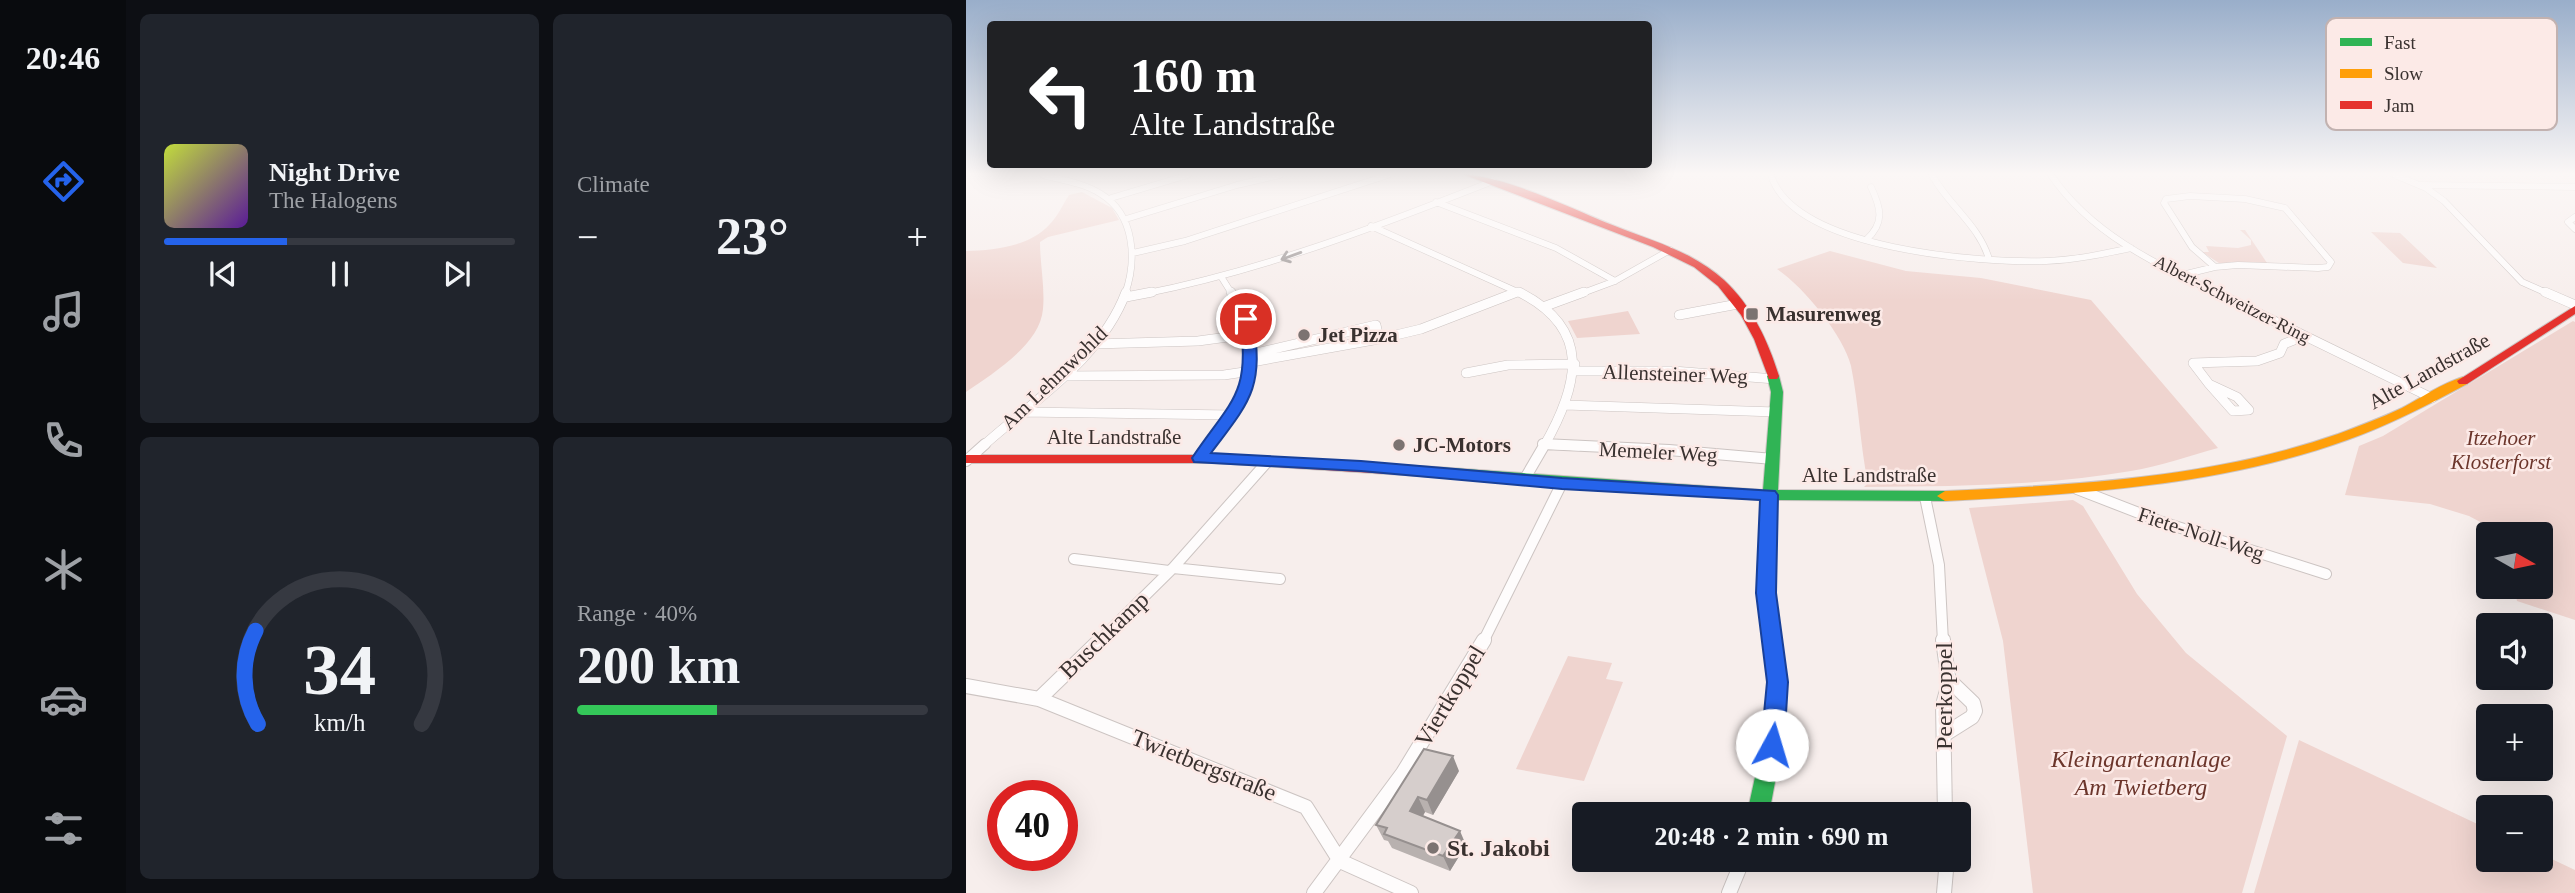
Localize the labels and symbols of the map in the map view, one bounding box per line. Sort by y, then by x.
legend [2326,18,2557,130]
text: Fast [2384,32,2416,53]
text: Slow [2384,63,2423,84]
text: Jam [2384,95,2415,116]
one-way arrow [1280,251,1302,263]
street label: Albert-Schweitzer-Ring [2151,251,2313,347]
pin [1216,289,1276,349]
place label: Masurenweg [1766,302,1882,326]
marker: Masurenweg [1744,306,1760,322]
street label: Am Lehmwohld [996,321,1112,435]
place label: Jet Pizza [1318,323,1398,347]
marker: Jet Pizza [1296,327,1312,343]
street label: Alte Landstraße [2364,328,2494,414]
street label: Allensteiner Weg [1602,359,1749,389]
street label: Alte Landstraße [1047,425,1181,449]
park label: Itzehoer Klosterforst [2450,426,2552,474]
place label: JC-Motors [1413,433,1511,457]
marker: JC-Motors [1391,437,1407,453]
street label: Memeler Weg [1598,437,1718,467]
street label: Alte Landstraße [1802,463,1936,487]
street label: Fiete-Noll-Weg [2135,502,2268,566]
north arrow [2476,522,2553,598]
street label: Buschkamp [1054,586,1154,684]
street label: Viertkoppel [1410,641,1490,751]
street label: Peerkoppel [1931,642,1957,750]
position arrow [1735,708,1809,782]
street label: Twietbergstraße [1128,724,1280,806]
park label: Kleingartenanlage Am Twietberg [2050,746,2231,800]
speed limit sign: 40 [987,780,1078,871]
place label: St. Jakobi [1447,835,1550,861]
marker: St. Jakobi [1425,840,1441,856]

